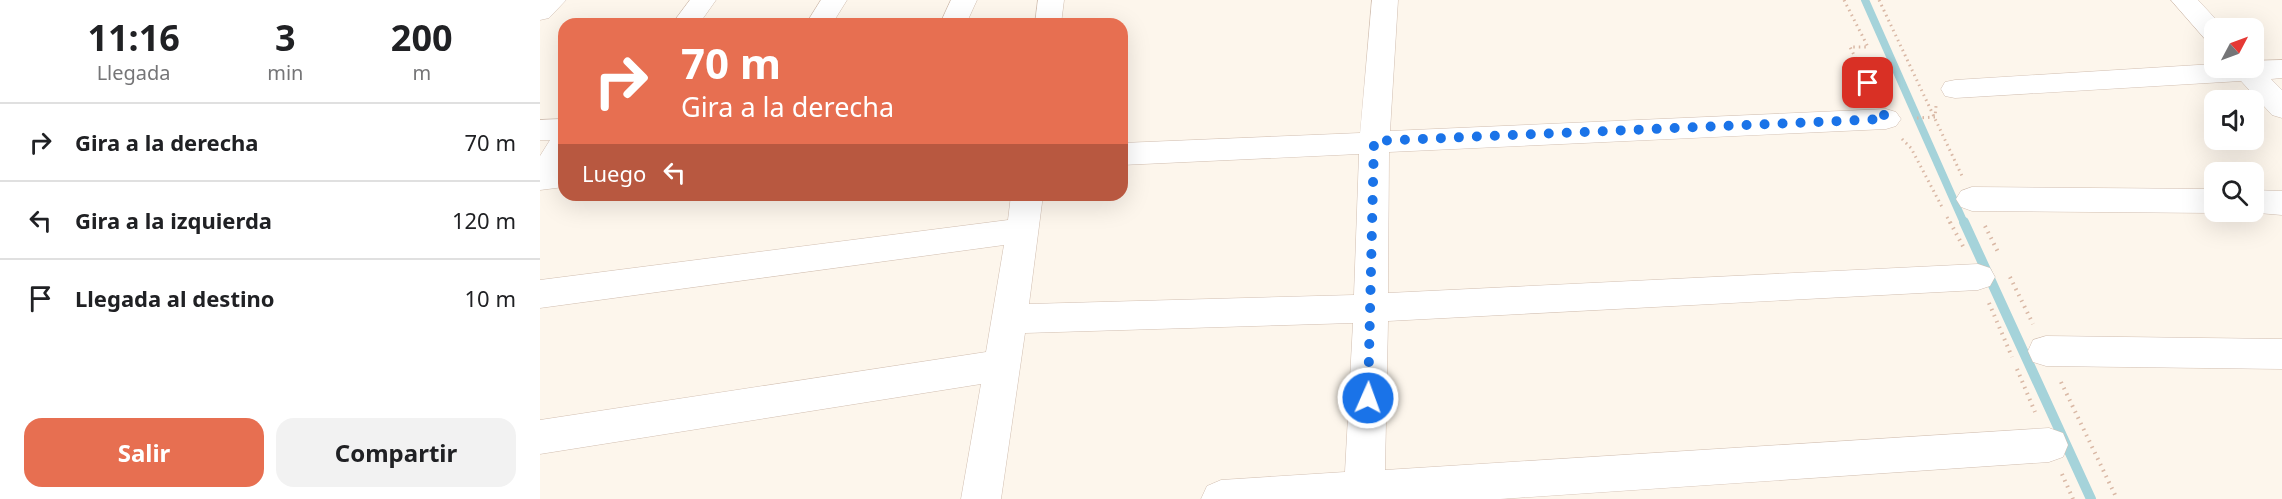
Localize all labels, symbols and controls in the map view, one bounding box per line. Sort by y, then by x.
text: 11:16 [87,13,180,62]
text: 3 [275,13,296,62]
text: 200 [391,13,453,62]
north arrow [2204,18,2264,78]
map controls [2204,18,2264,222]
text: 70 m [681,34,781,91]
icon: right [582,42,660,120]
pin [1842,57,1893,108]
text: Llegada [97,59,171,86]
text: min [267,59,303,86]
text: m [412,59,431,86]
icon: arrive [1851,66,1884,99]
text: Gira a la derecha [681,88,894,125]
button: sound [2204,90,2264,150]
icon: right [24,126,57,159]
text: Gira a la derecha [75,127,259,157]
text: 70 m [465,127,516,157]
icon: left [658,156,691,189]
text: Luego [582,158,646,188]
button: search [2204,162,2264,222]
icon: left [24,204,57,237]
text: Gira a la izquierda [75,205,272,235]
text: 120 m [452,205,516,235]
icon: arrive [24,282,57,315]
text: Llegada al destino [75,283,275,313]
text: 10 m [465,283,516,313]
position arrow [1336,366,1400,430]
button: Salir [24,418,264,487]
button: Compartir [276,418,516,487]

